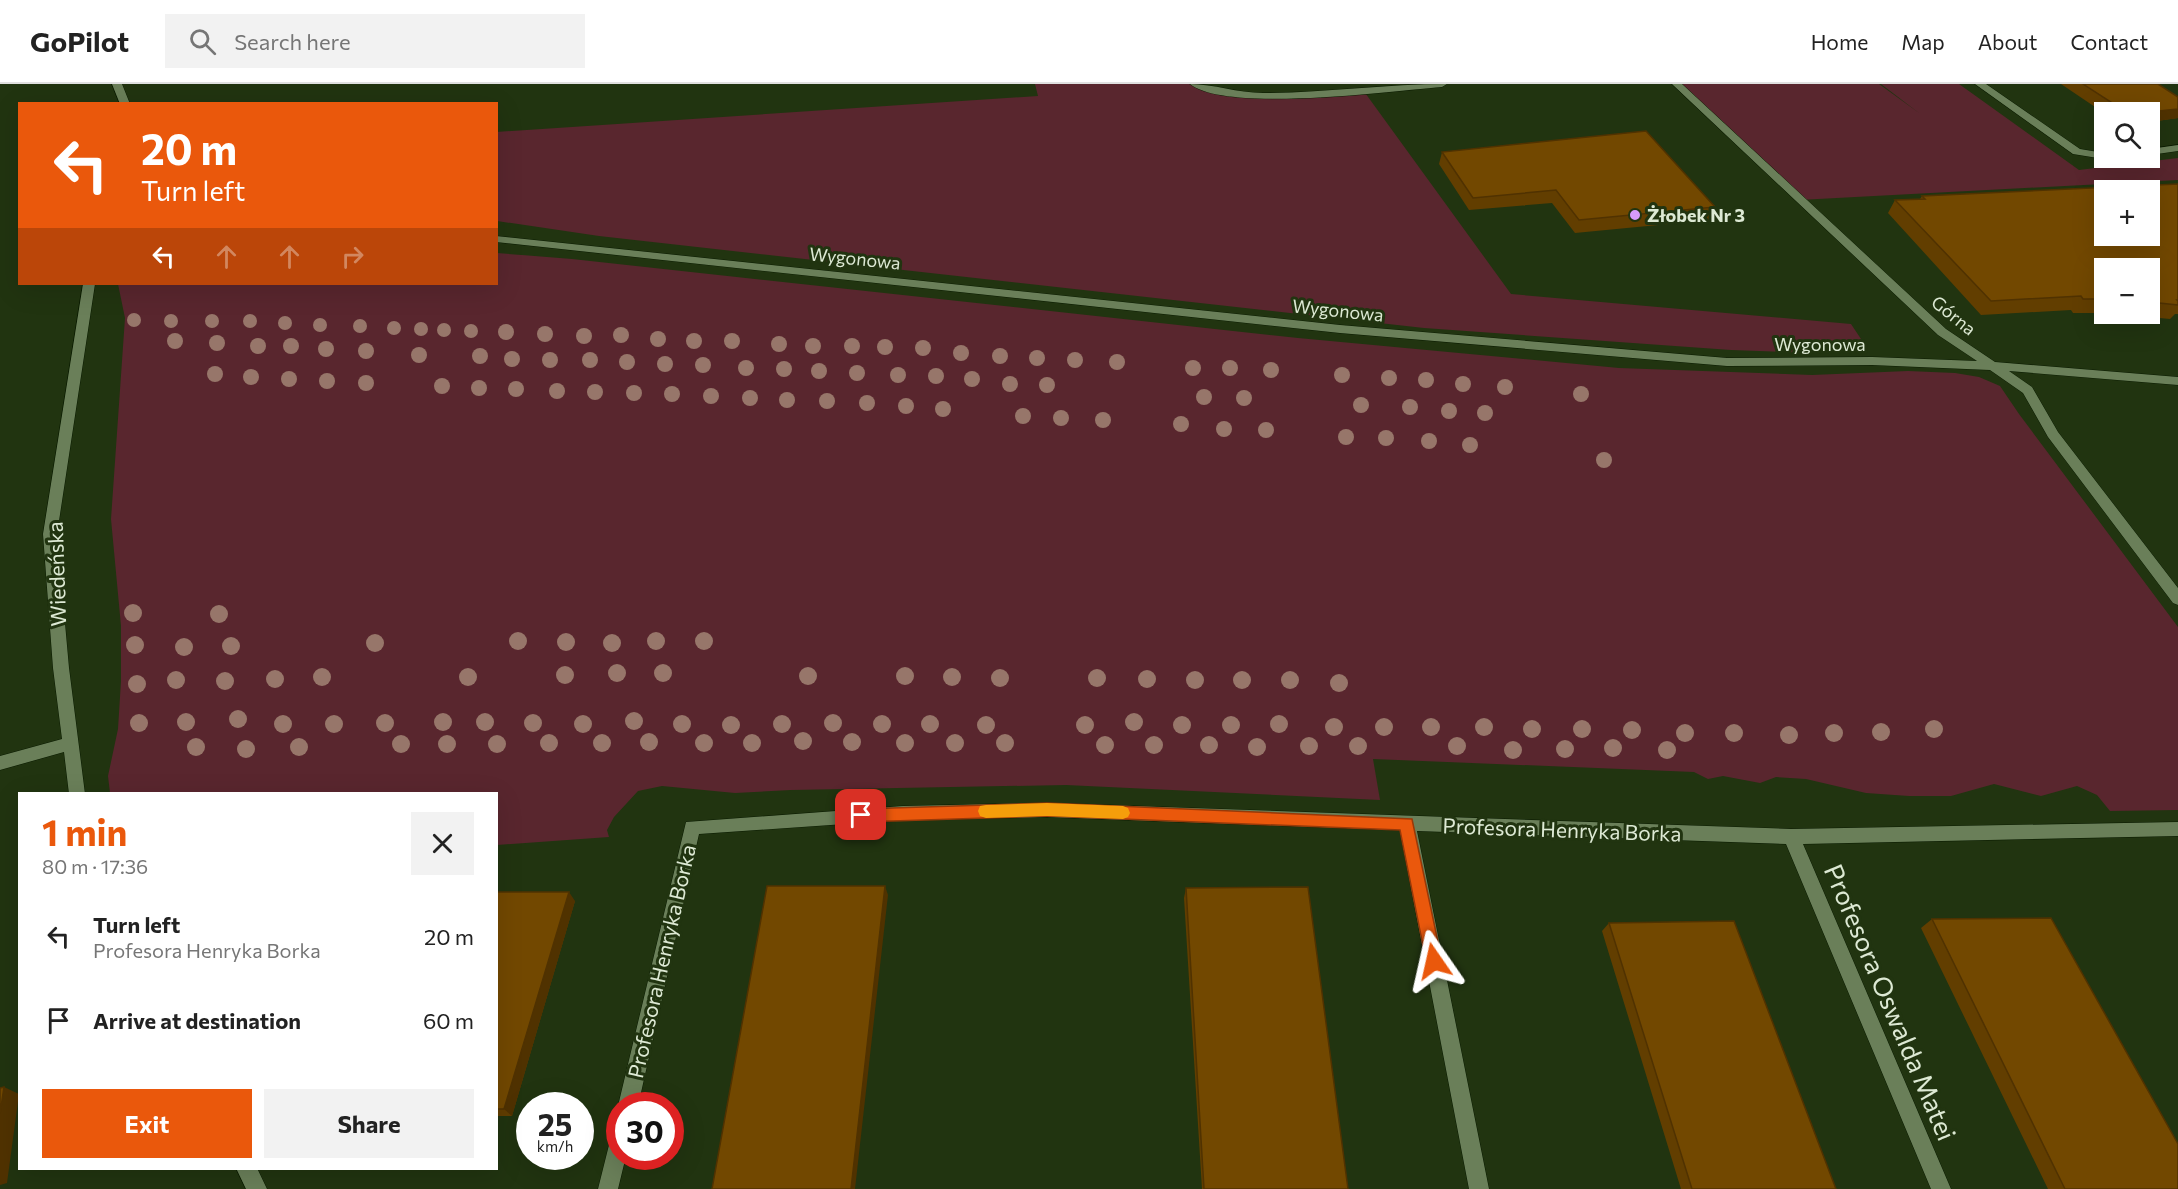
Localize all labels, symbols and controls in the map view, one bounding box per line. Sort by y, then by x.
search box [165,14,585,68]
text: GoPilot [30,24,129,58]
icon: search [186,25,219,58]
text: Search here [234,28,351,55]
text: Home [1811,29,1868,54]
text: Map [1901,29,1945,54]
text: About [1978,29,2037,54]
text: Contact [2070,29,2148,54]
map controls [2094,102,2160,324]
button: search [2094,102,2160,168]
text: 20 m [141,122,237,174]
icon: left [42,126,120,204]
text: Turn left [141,174,245,207]
button: + [2094,180,2160,246]
place label: Żłobek Nr 3 [1647,204,1745,226]
marker: Żłobek Nr 3 [1628,208,1642,222]
icon: left [147,240,180,273]
icon: ahead [210,240,243,273]
icon: ahead [273,240,306,273]
icon: right [336,240,369,273]
street label: Wygonowa [808,242,902,274]
button: − [2094,258,2160,324]
street label: Górna [1927,290,1981,340]
street label: Wygonowa [1291,294,1385,326]
street label: Wygonowa [1774,333,1866,355]
street label: Wiedeńska [42,521,70,627]
pin [835,789,886,840]
icon: arrive [844,798,877,831]
text: 1 min [42,809,127,853]
button: close [411,812,474,875]
street label: Profesora Henryka Borka [1442,812,1682,846]
street label: Profesora Henryka Borka [622,842,700,1080]
text: 80 m · 17:36 [42,854,148,878]
street label: Profesora Oswalda Matei [1819,859,1963,1145]
text: Turn left [93,911,180,938]
icon: left [42,920,75,953]
text: 20 m [424,923,474,950]
position arrow [1402,929,1466,993]
text: Profesora Henryka Borka [93,938,321,962]
icon: arrive [42,1004,75,1037]
text: Arrive at destination [93,1007,301,1034]
text: 60 m [423,1007,474,1034]
button: Exit [42,1089,252,1158]
button: Share [264,1089,474,1158]
speed limit sign: 30 [606,1092,684,1170]
text: 25 [538,1105,572,1142]
text: km/h [537,1137,573,1155]

